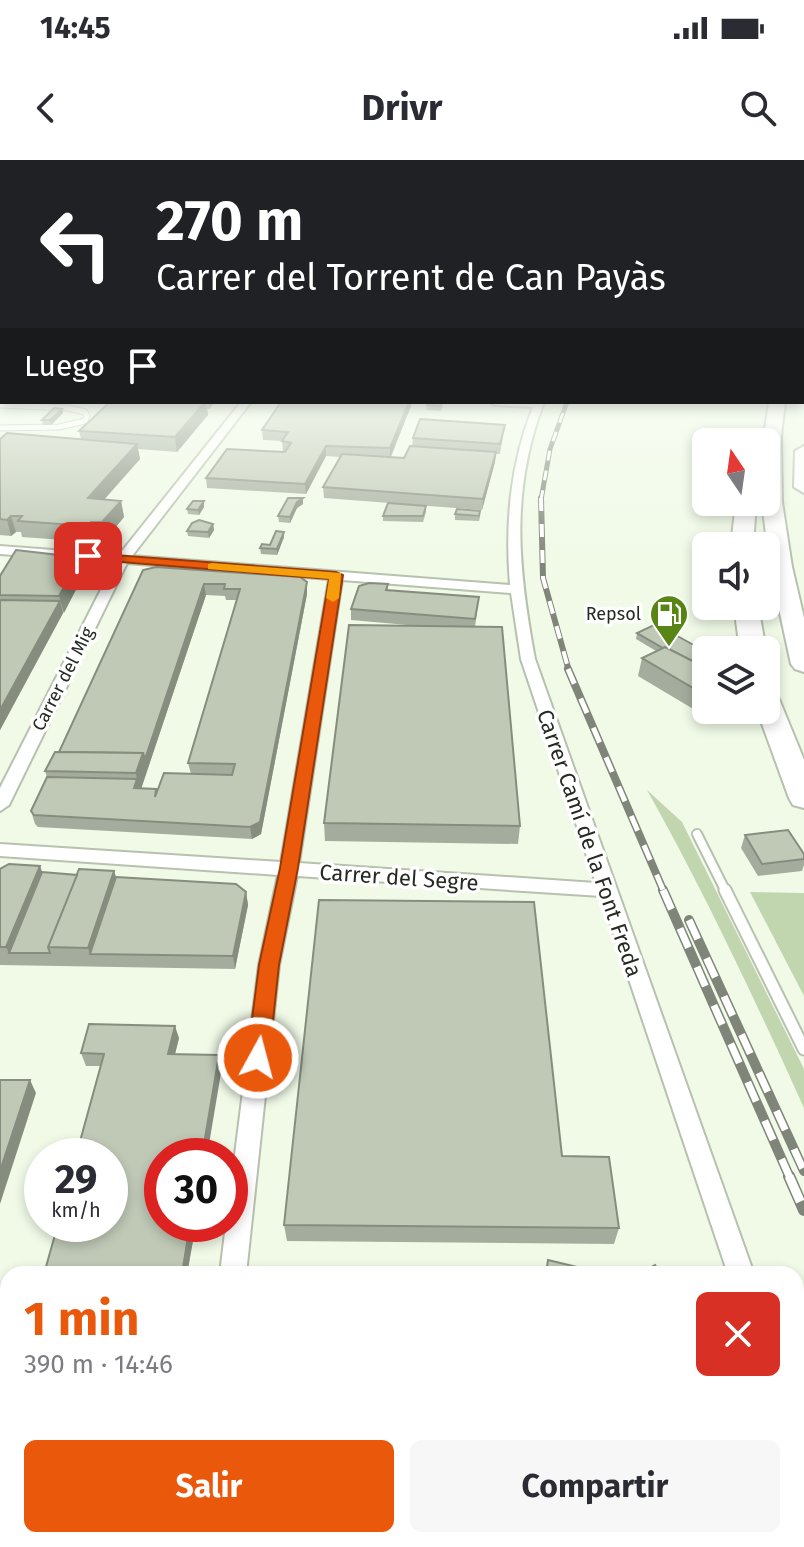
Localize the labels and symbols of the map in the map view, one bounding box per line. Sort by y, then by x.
north arrow [692,428,780,516]
pin [54,522,122,590]
fuel station icon: Repsol [648,593,690,648]
place label: Repsol [586,603,641,625]
street label: Carrer del Mig [27,623,99,735]
street label: Carrer Camí de la Font Freda [531,706,648,981]
street label: Carrer del Segre [319,858,479,897]
position arrow [216,1016,300,1100]
speed limit sign: 30 [144,1138,248,1242]

